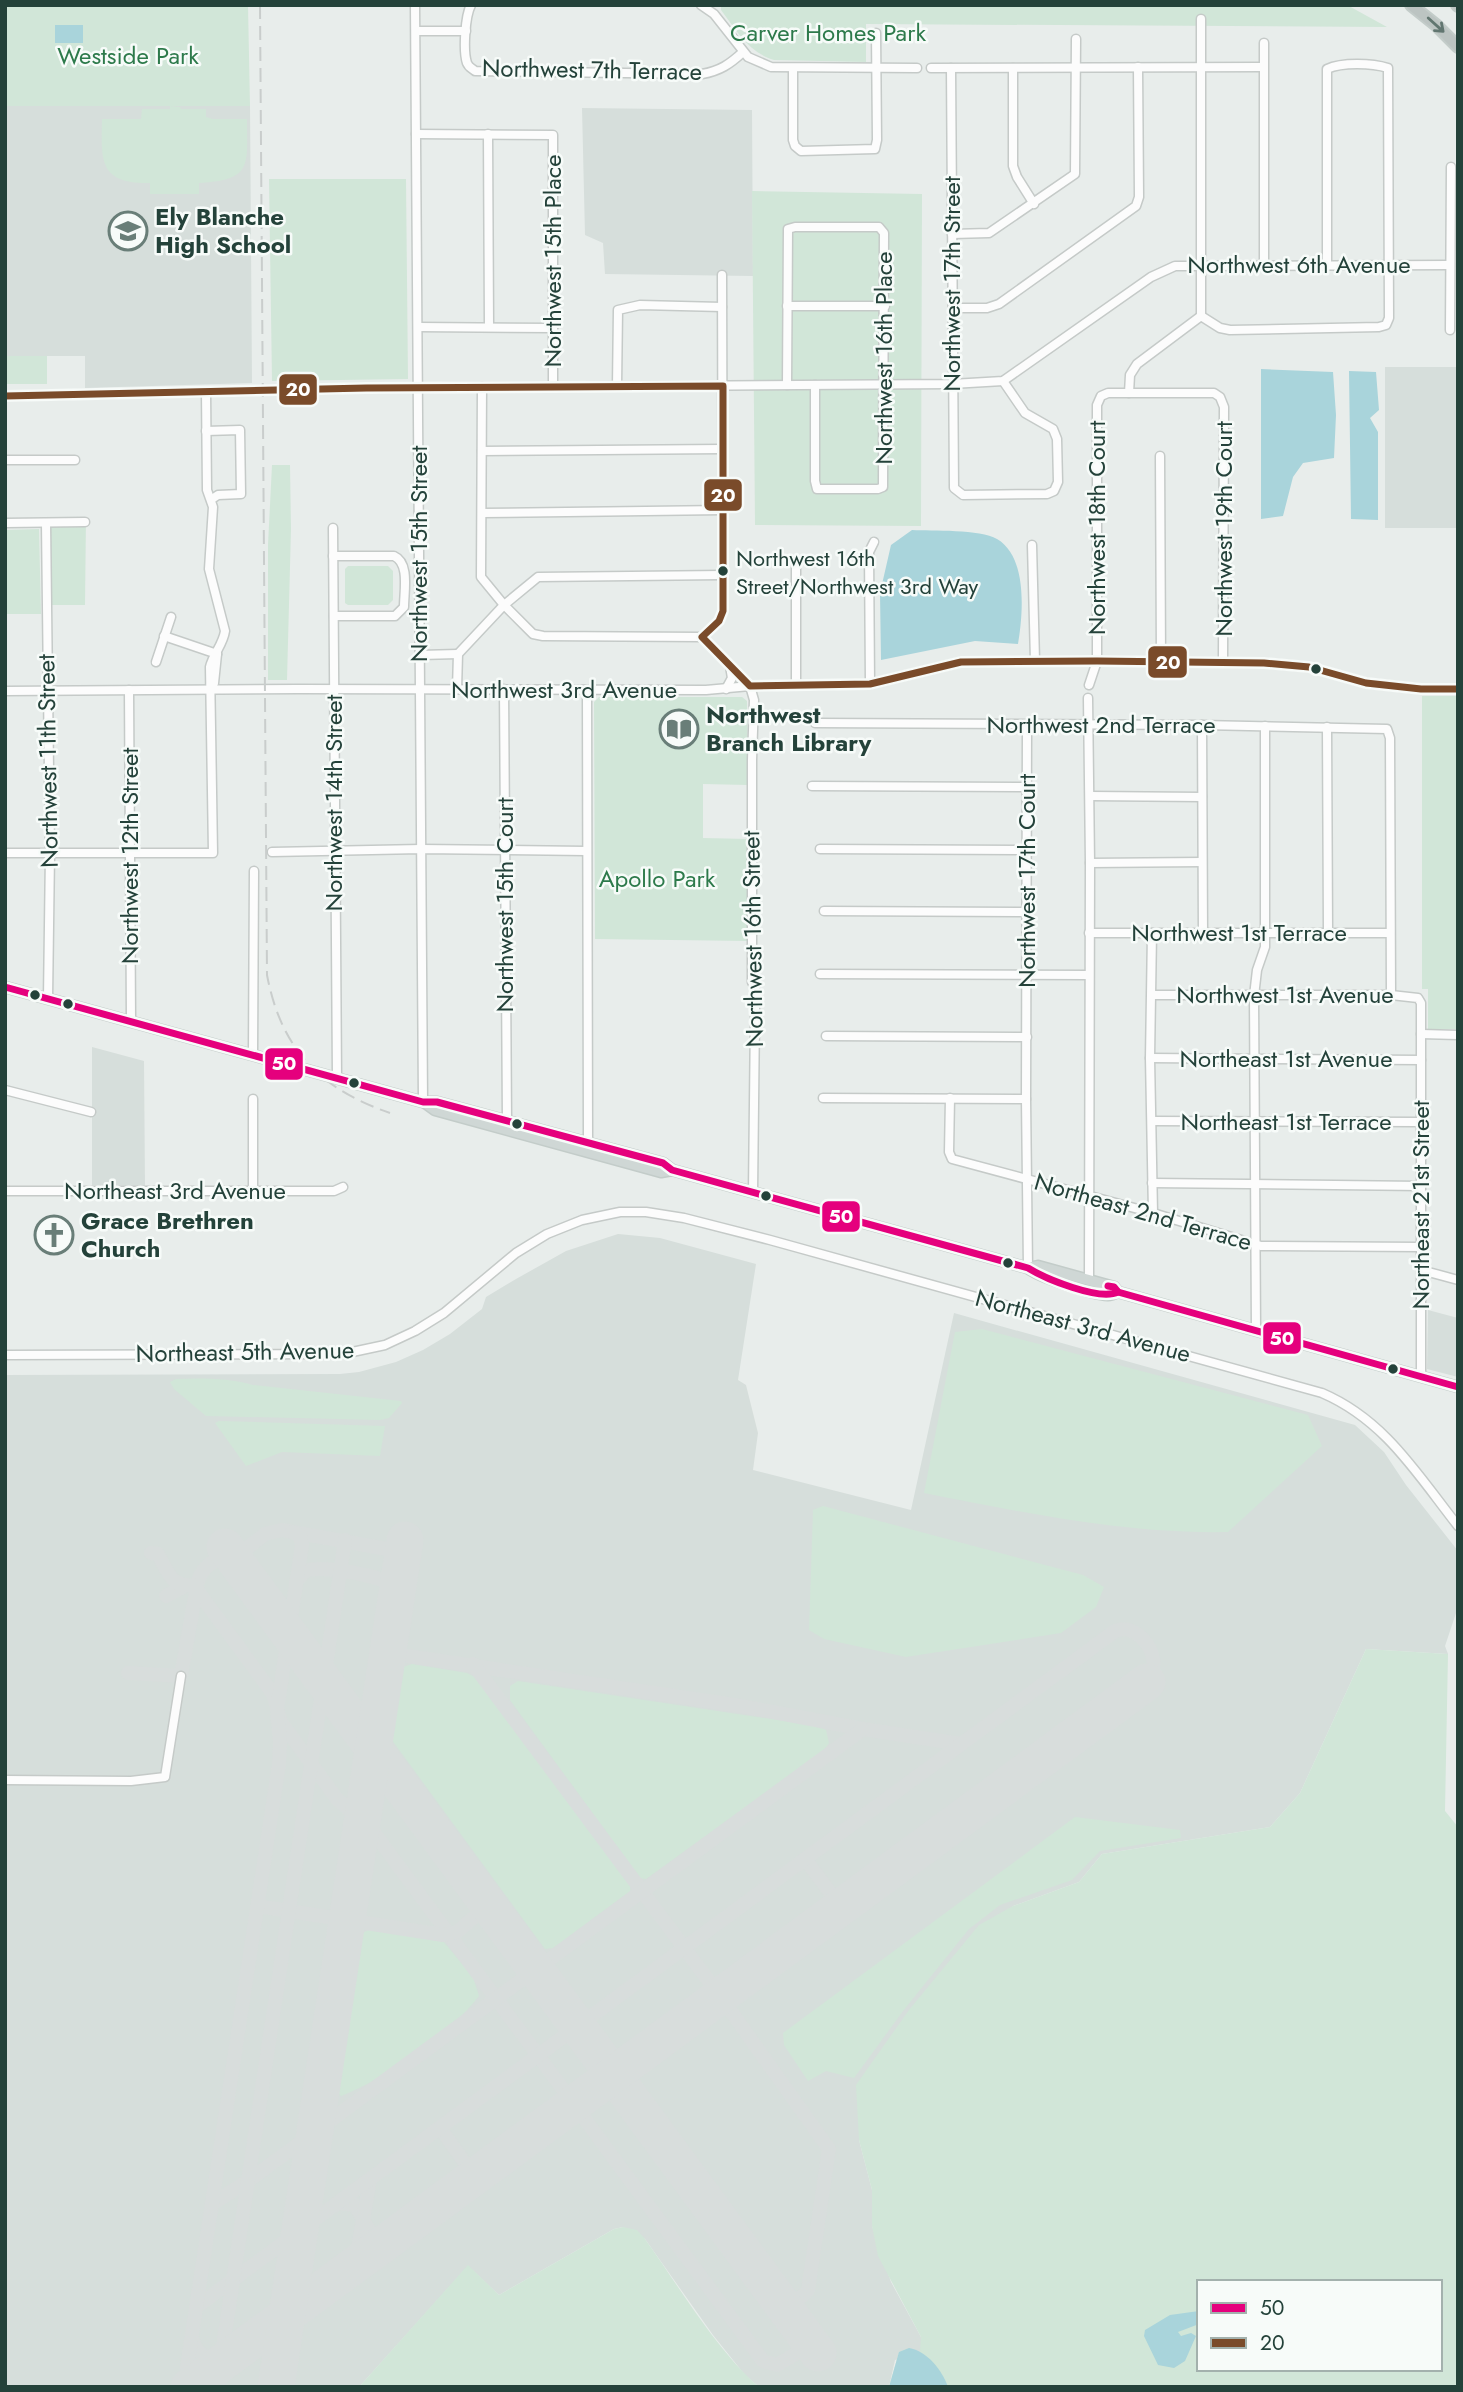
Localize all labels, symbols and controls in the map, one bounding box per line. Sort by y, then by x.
park label: Carver Homes Park [730,15,926,50]
one-way arrow [1427,17,1445,33]
park label: Westside Park [57,38,199,73]
street label: Northwest 7th Terrace [482,50,702,89]
street label: Northwest 15th Place [535,154,570,368]
street label: Northwest 17th Street [934,176,969,392]
place label: Ely Blanche High School [155,199,291,262]
school or university icon: Ely Blanche High School [107,210,149,252]
street label: Northwest 6th Avenue [1187,247,1411,282]
street label: Northwest 16th Place [866,251,901,465]
line badge: 20 [278,373,318,406]
text: 20 [285,376,311,403]
street label: Northwest 18th Court [1079,420,1114,635]
street label: Northwest 19th Court [1206,421,1241,637]
street label: Northwest 15th Street [401,446,436,662]
line badge: 20 [703,478,743,512]
text: 20 [710,482,736,509]
place label: Northwest 16th Street/Northwest 3rd Way [736,542,979,602]
marker: Northwest 16th Street/Northwest 3rd Way [716,564,730,578]
line badge: 20 [1147,645,1188,679]
text: 20 [1155,649,1181,676]
street label: Northwest 11th Street [28,654,67,868]
unlabelled marker [1309,662,1323,676]
street label: Northwest 3rd Avenue [451,672,677,707]
street label: Northwest 14th Street [316,694,351,911]
place label: Northwest Branch Library [706,697,872,760]
street label: Northwest 2nd Terrace [986,707,1216,742]
library icon: Northwest Branch Library [658,708,700,750]
street label: Northwest 12th Street [112,748,147,964]
street label: Northwest 17th Court [1009,774,1044,988]
street label: Northwest 15th Court [487,797,522,1013]
street label: Northwest 16th Street [733,830,772,1048]
park label: Apollo Park [599,861,716,896]
street label: Northwest 1st Terrace [1131,915,1347,950]
street label: Northwest 1st Avenue [1176,977,1394,1012]
unlabelled marker [28,988,42,1002]
unlabelled marker [61,997,75,1011]
street label: Northeast 1st Avenue [1179,1041,1393,1076]
line badge: 50 [264,1047,304,1081]
text: 50 [272,1050,296,1077]
unlabelled marker [347,1076,361,1090]
street label: Northeast 21st Street [1403,1100,1438,1310]
street label: Northeast 1st Terrace [1180,1104,1392,1139]
unlabelled marker [510,1117,524,1131]
street label: Northeast 2nd Terrace [1030,1164,1256,1259]
street label: Northeast 3rd Avenue [64,1173,286,1208]
unlabelled marker [759,1189,773,1203]
line badge: 50 [821,1200,861,1233]
place label: Grace Brethren Church [81,1203,254,1266]
text: 50 [829,1203,853,1230]
church icon: Grace Brethren Church [33,1214,75,1256]
unlabelled marker [1001,1256,1015,1270]
street label: Northeast 3rd Avenue [971,1280,1195,1371]
line badge: 50 [1262,1321,1302,1355]
text: 50 [1270,1325,1294,1352]
street label: Northeast 5th Avenue [135,1332,355,1371]
unlabelled marker [1386,1362,1400,1376]
legend [1197,2280,1442,2371]
text: 50 [1260,2293,1284,2323]
text: 20 [1260,2328,1285,2358]

